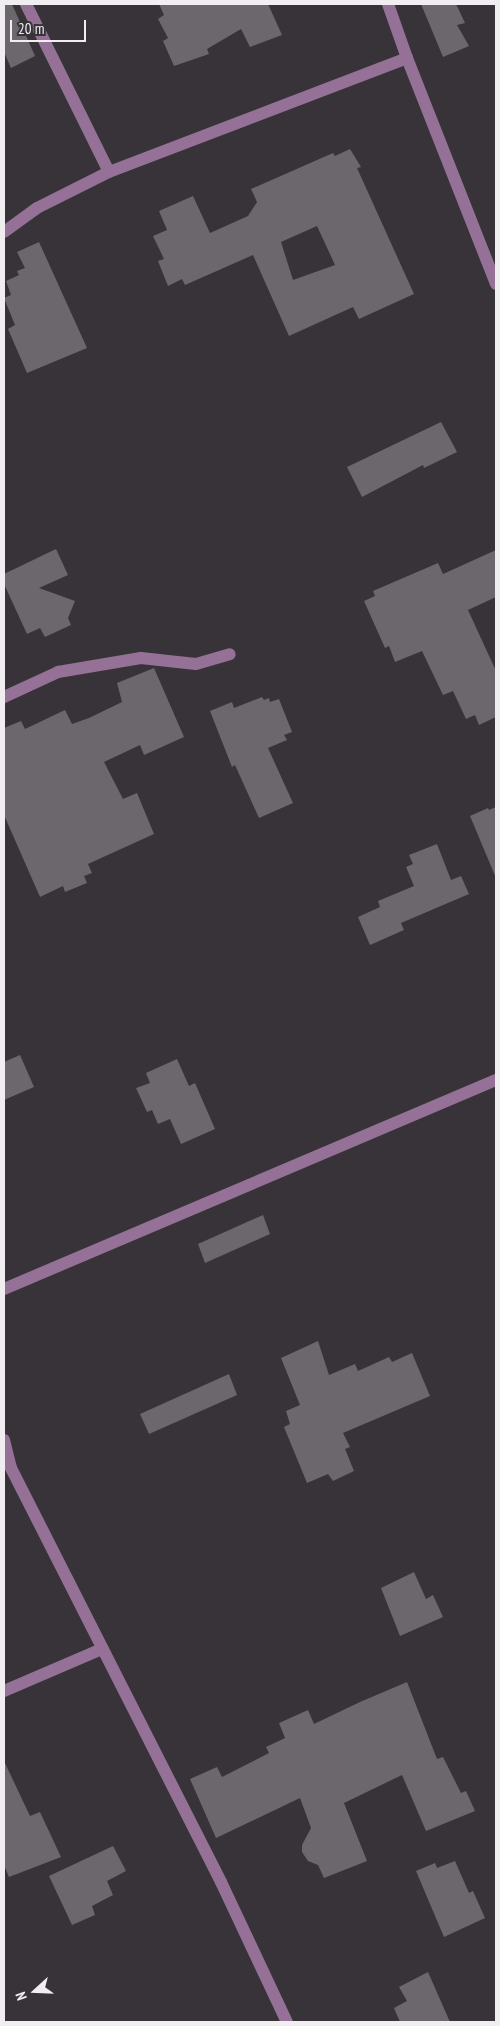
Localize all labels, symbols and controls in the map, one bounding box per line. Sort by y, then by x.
scale bar [12,10,89,42]
text: 20 m [18,19,44,38]
north arrow [10,1966,60,2016]
text: N [11,1989,31,2003]

